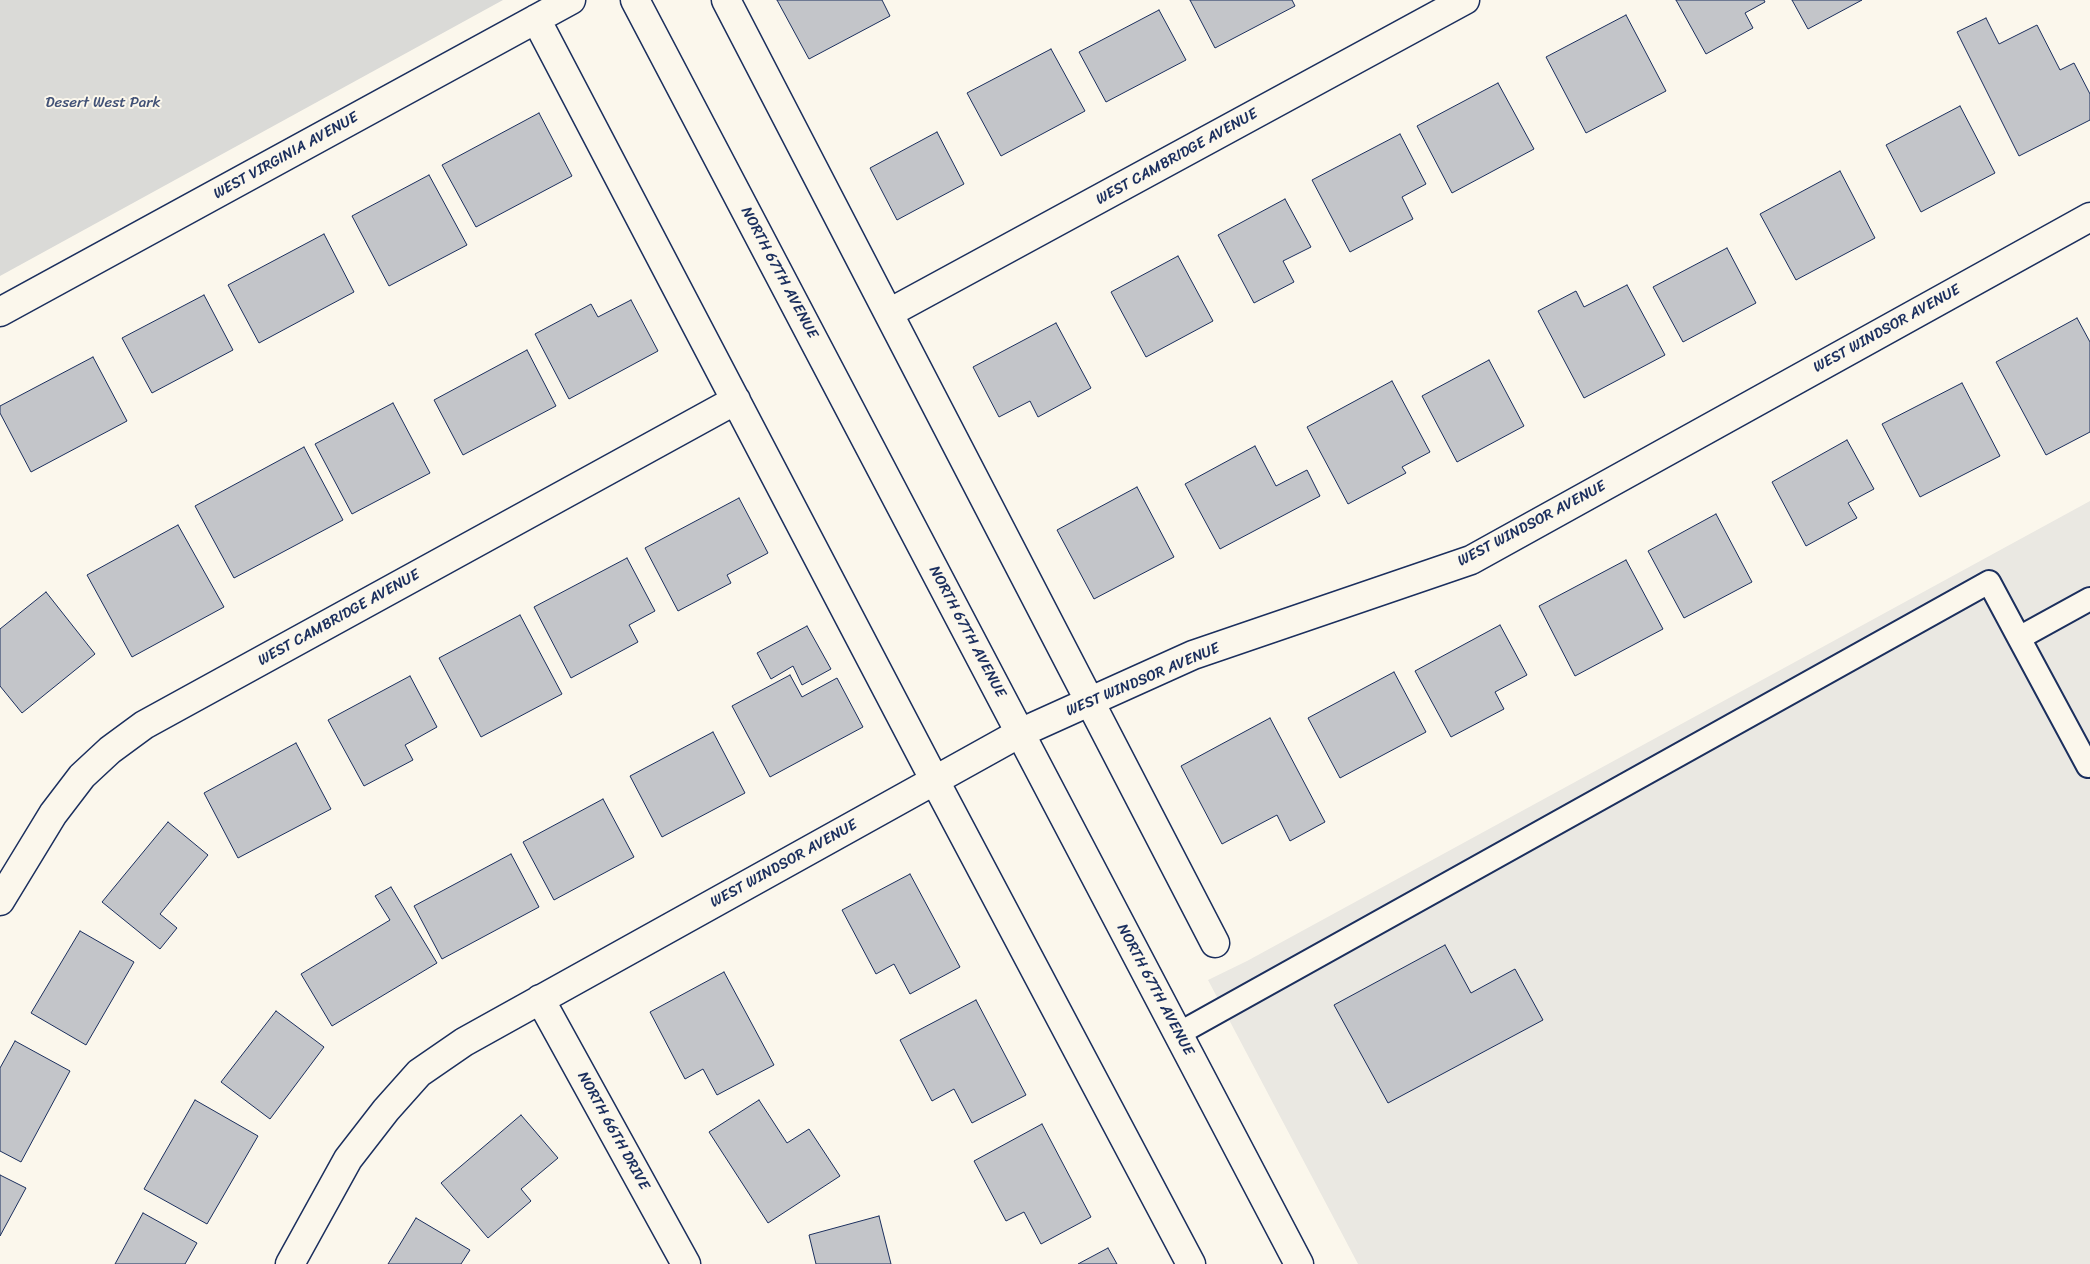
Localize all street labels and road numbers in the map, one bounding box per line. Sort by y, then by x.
street label: WEST CAMBRIDGE AVENUE [1093,105,1261,209]
street label: WEST VIRGINIA AVENUE [210,109,362,203]
street label: NORTH 67TH AVENUE [737,204,821,342]
street label: WEST WINDSOR AVENUE [1810,281,1964,377]
street label: WEST WINDSOR AVENUE [1455,477,1609,571]
street label: NORTH 67TH AVENUE [925,563,1009,701]
street label: WEST CAMBRIDGE AVENUE [255,566,423,670]
street label: WEST WINDSOR AVENUE [1063,639,1223,721]
street label: WEST WINDSOR AVENUE [707,816,861,912]
street label: NORTH 67TH AVENUE [1113,921,1197,1059]
street label: NORTH 66TH DRIVE [573,1069,653,1193]

